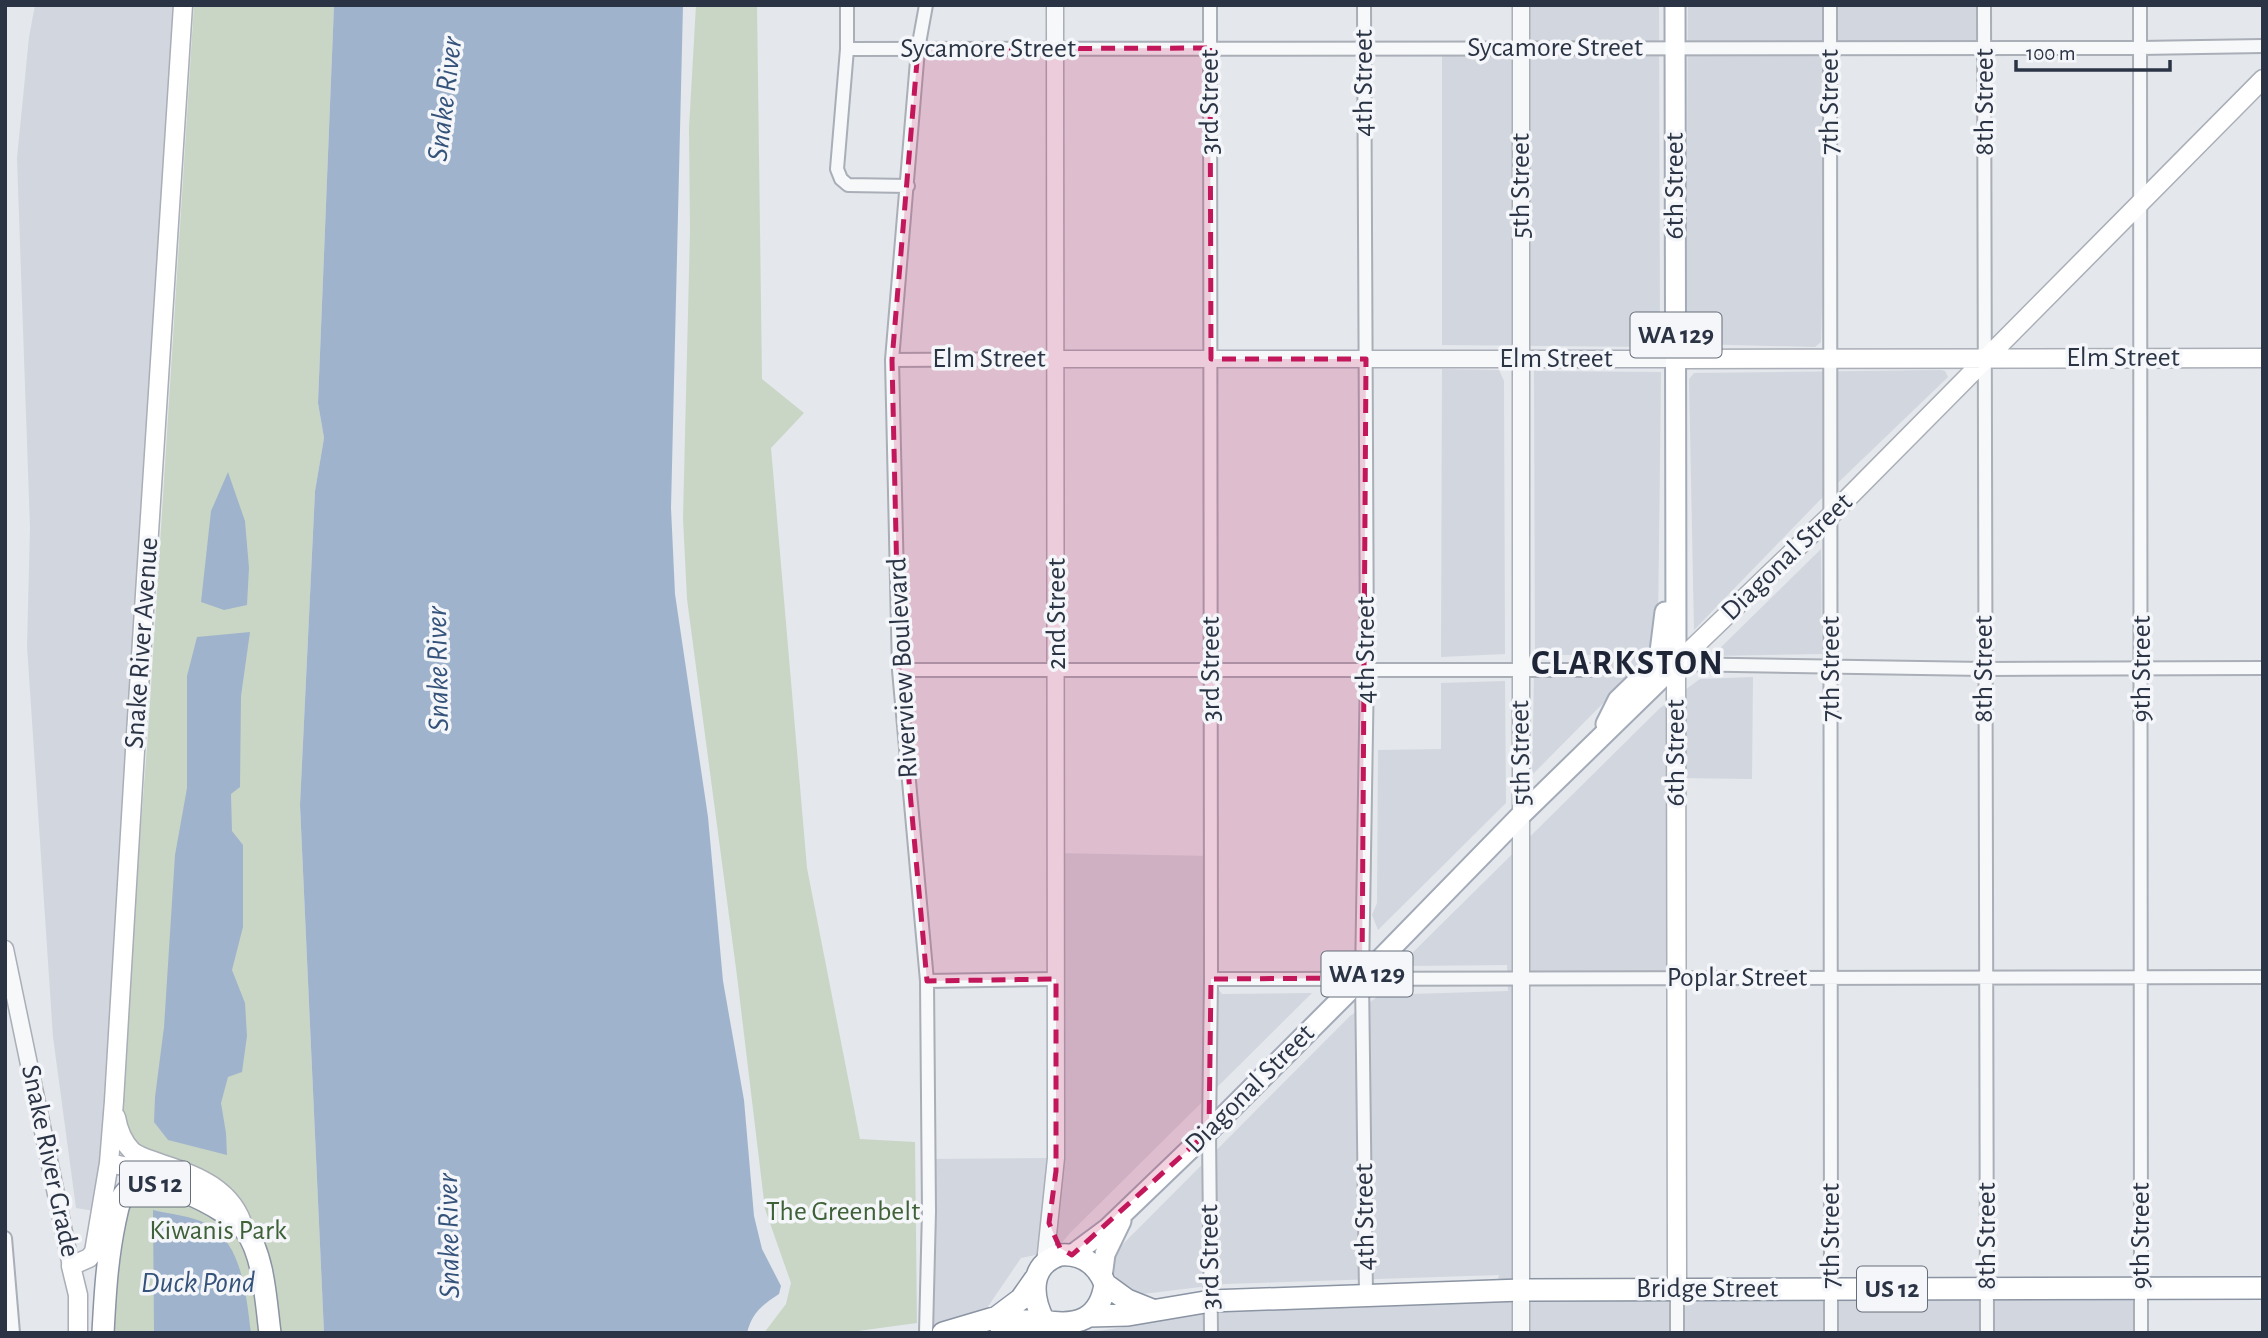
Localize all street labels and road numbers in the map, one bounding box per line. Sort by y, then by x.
street label: 4th Street [1350,29,1378,137]
street label: Sycamore Street [1467,34,1643,62]
street label: Sycamore Street [900,35,1076,63]
street label: 8th Street [1971,48,1999,156]
street label: 3rd Street [1196,49,1224,155]
street label: 7th Street [1816,49,1844,155]
street label: 6th Street [1661,132,1689,240]
street label: 5th Street [1507,133,1535,239]
road number: WA 129 [1630,312,1722,358]
street label: Elm Street [2066,344,2180,372]
street label: Elm Street [932,345,1046,373]
street label: Elm Street [1499,345,1613,373]
street label: Diagonal Street [1716,488,1858,626]
street label: Snake River Avenue [121,536,163,750]
street label: Riverview Boulevard [883,557,923,779]
street label: 2nd Street [1043,558,1071,670]
street label: 4th Street [1352,596,1380,704]
street label: 8th Street [1970,615,1998,723]
street label: 9th Street [2128,615,2156,723]
street label: 3rd Street [1197,616,1225,722]
street label: 7th Street [1817,616,1845,722]
street label: 6th Street [1662,699,1690,807]
street label: 5th Street [1506,700,1536,806]
road number: WA 129 [1322,951,1412,996]
street label: Poplar Street [1667,964,1807,992]
street label: Diagonal Street [1180,1019,1320,1159]
street label: Snake River Grade [16,1062,84,1260]
road number: US 12 [120,1162,190,1206]
street label: 4th Street [1350,1163,1380,1271]
street label: 8th Street [1973,1182,2001,1290]
street label: 9th Street [2127,1182,2155,1290]
street label: 7th Street [1817,1183,1845,1289]
street label: 3rd Street [1195,1204,1225,1310]
road number: US 12 [1857,1266,1927,1312]
street label: Bridge Street [1636,1275,1778,1303]

